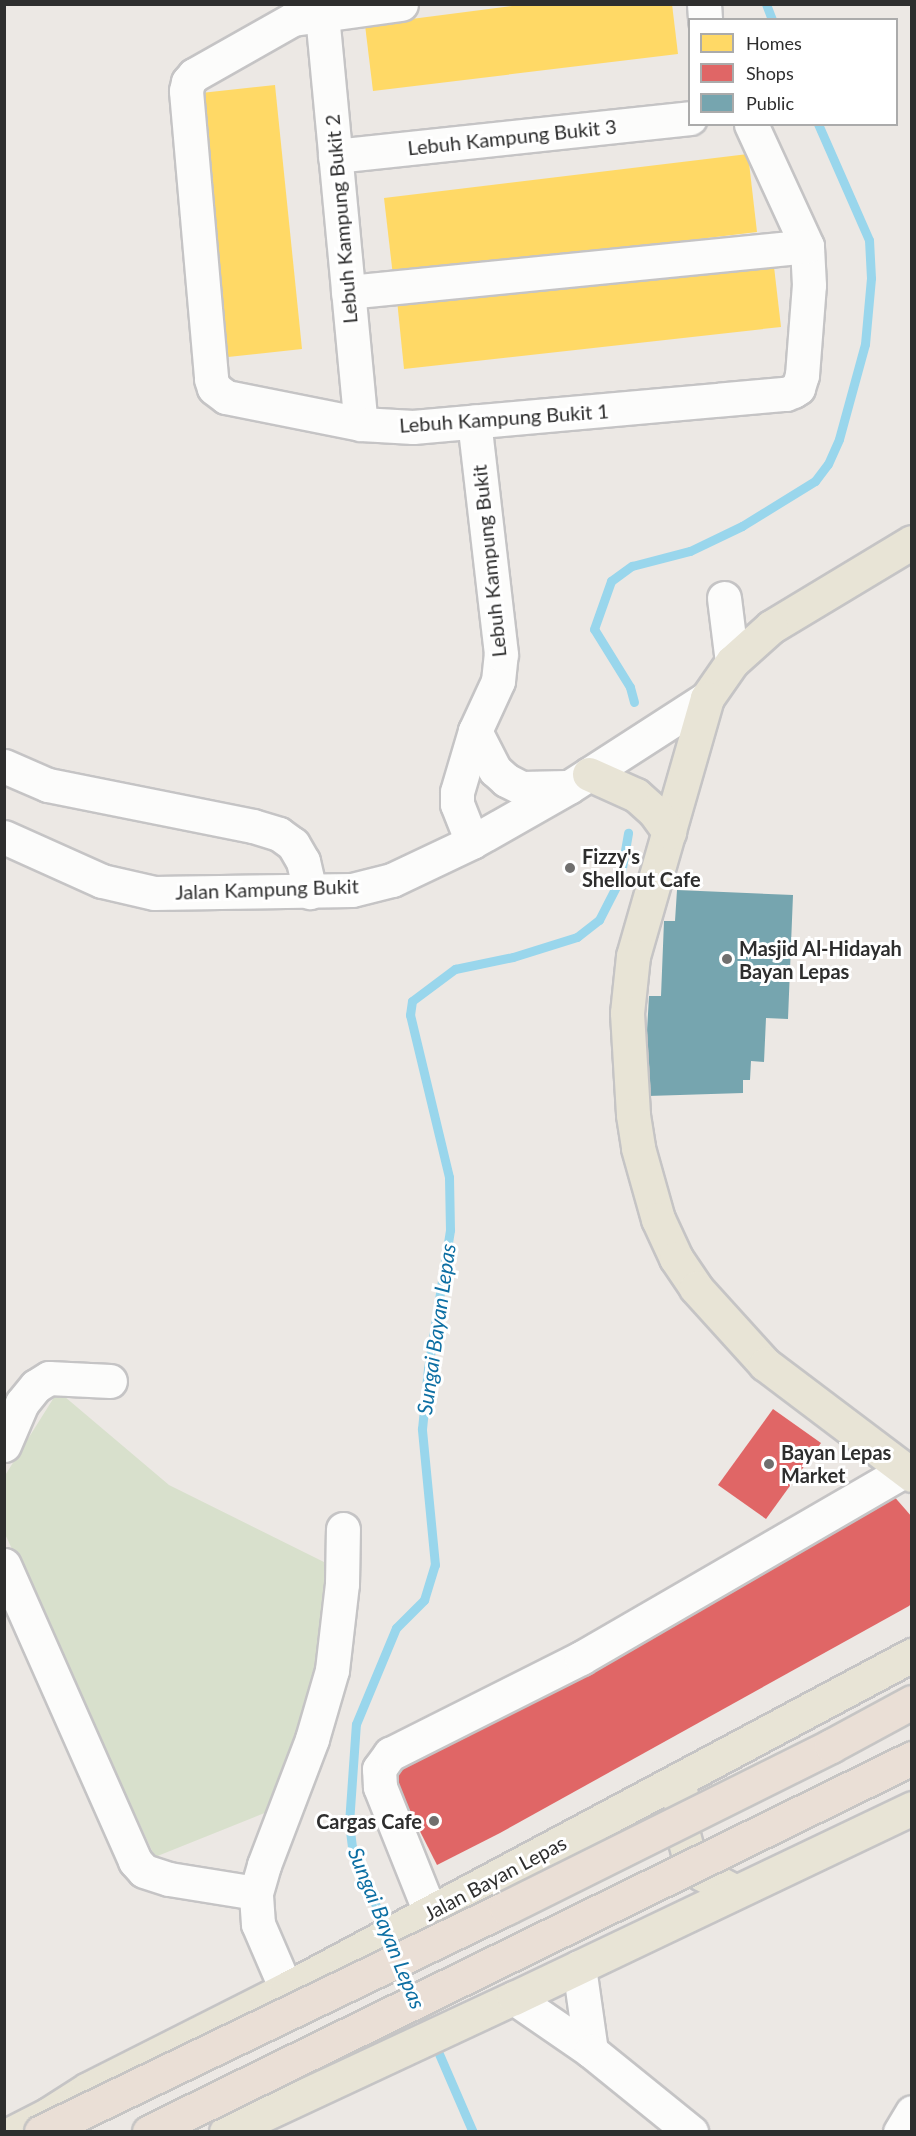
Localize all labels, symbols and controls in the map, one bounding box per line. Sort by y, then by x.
legend [688,18,898,126]
text: Homes [746,32,802,54]
text: Shops [746,62,794,84]
text: Public [746,92,794,114]
street label: Lebuh Kampung Bukit 2 [320,113,362,325]
street label: Lebuh Kampung Bukit 3 [406,114,618,160]
street label: Lebuh Kampung Bukit 1 [398,399,610,437]
street label: Lebuh Kampung Bukit [467,464,511,658]
place label: Fizzy's Shellout Cafe [582,844,701,891]
marker: Fizzy's Shellout Cafe [563,861,577,875]
street label: Jalan Kampung Bukit [175,874,359,904]
place label: Masjid Al-Hidayah Bayan Lepas [739,936,903,983]
marker: Masjid Al-Hidayah Bayan Lepas [720,952,734,966]
water label: Sungai Bayan Lepas [412,1242,460,1416]
place label: Bayan Lepas Market [781,1440,891,1487]
marker: Bayan Lepas Market [762,1457,776,1471]
place label: Cargas Cafe [316,1809,422,1833]
marker: Cargas Cafe [427,1814,441,1828]
street label: Jalan Bayan Lepas [420,1830,570,1926]
water label: Sungai Bayan Lepas [343,1843,431,2013]

